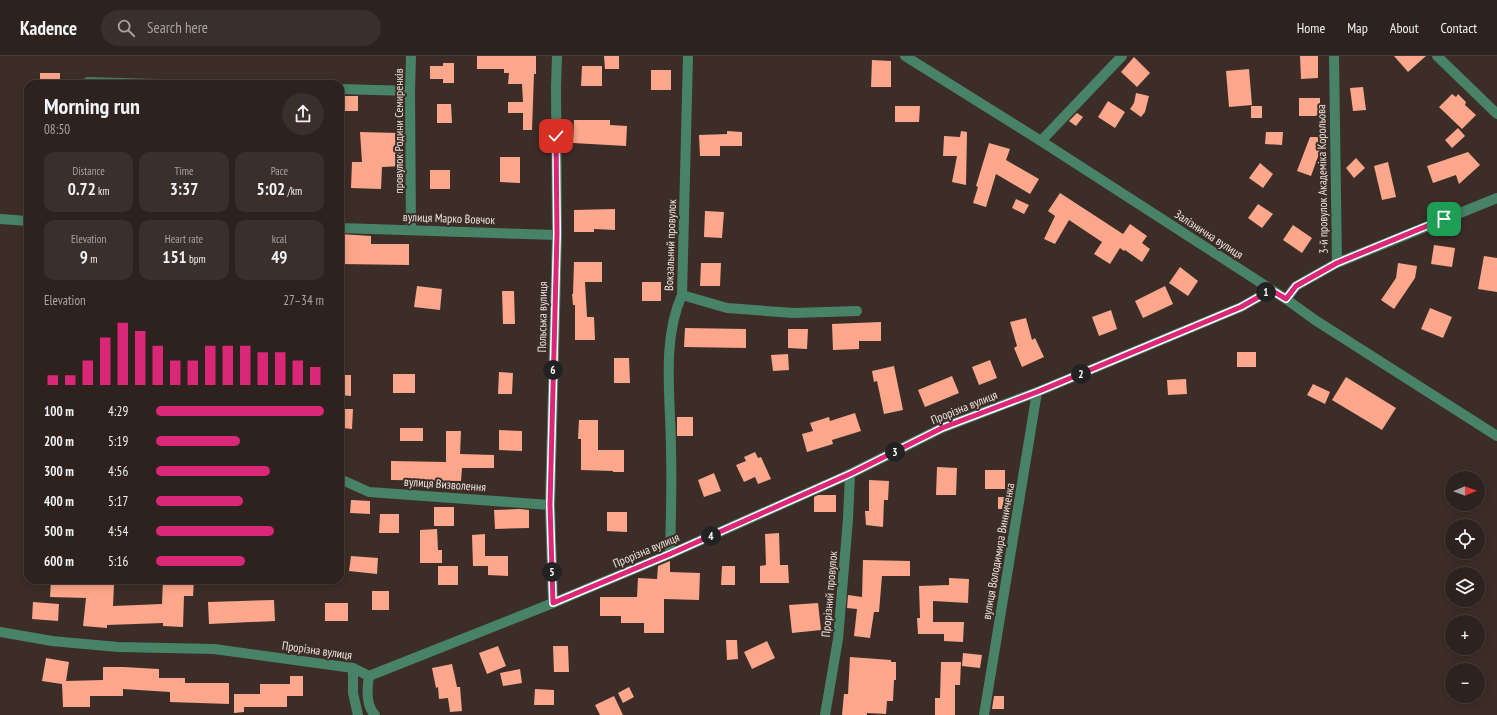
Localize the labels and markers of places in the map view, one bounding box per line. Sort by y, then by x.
pin [539,119,573,153]
pin [1427,202,1461,236]
pin: 1 [1256,282,1276,302]
pin: 6 [543,360,563,380]
pin: 2 [1071,364,1091,384]
pin: 3 [885,442,905,462]
pin: 4 [701,526,721,546]
pin: 5 [542,562,562,582]

